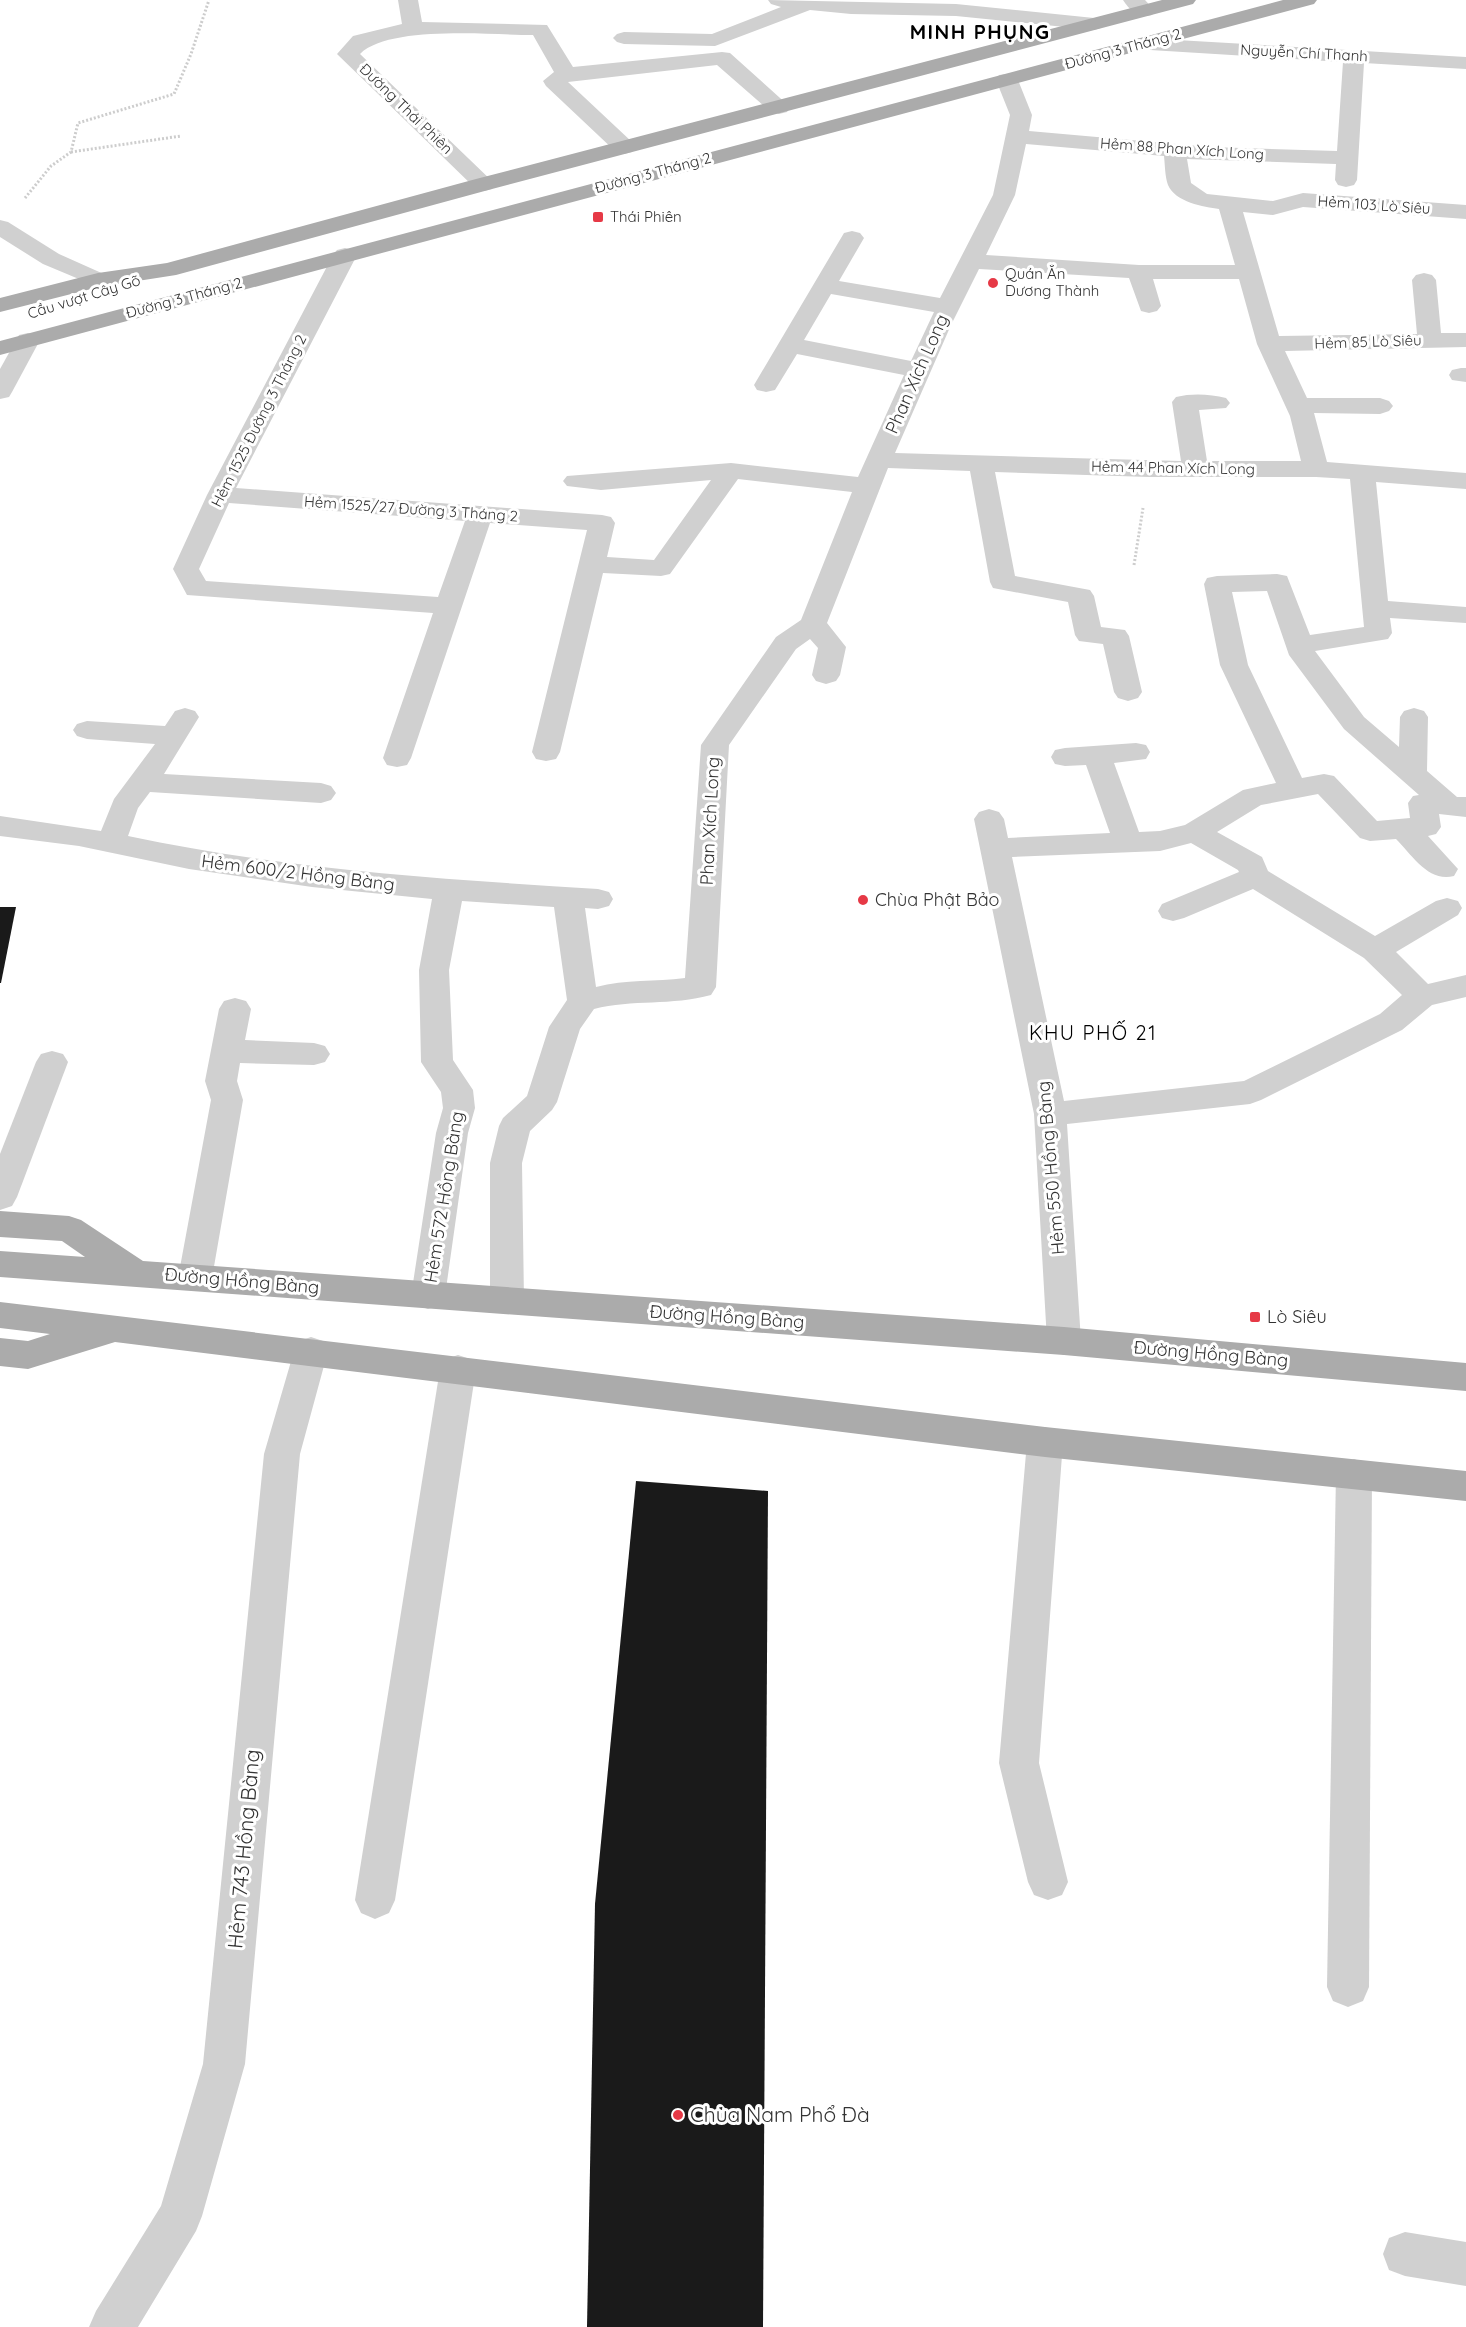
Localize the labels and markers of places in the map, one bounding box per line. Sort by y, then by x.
place label: Thái Phiên [610,207,682,226]
marker: Thái Phiên [591,210,605,224]
place label: Quán Ăn Dương Thành [1005,264,1099,300]
marker: Quán Ăn Dương Thành [986,276,1000,290]
place label: Chùa Phật Bảo [875,888,999,911]
marker: Chùa Phật Bảo [856,893,870,907]
place label: Lò Siêu [1267,1305,1327,1328]
marker: Lò Siêu [1248,1310,1262,1324]
place label: Chùa Nam Phổ Đà [690,2101,870,2127]
marker: Chùa Nam Phổ Đà [671,2108,685,2122]

